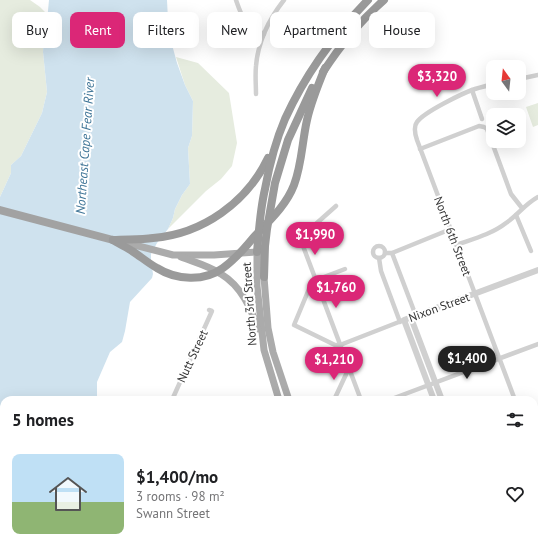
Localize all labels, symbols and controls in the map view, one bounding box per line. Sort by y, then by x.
chip: Buy [12,12,62,48]
chip: Rent [70,12,125,48]
chip: Filters [133,12,199,48]
chip: New [207,12,262,48]
chip: Apartment [270,12,361,48]
chip: House [369,12,435,48]
north arrow [486,60,526,100]
map controls [486,60,526,148]
pin: $3,320 [404,64,470,98]
text: $3,320 [417,68,457,85]
water label: Northeast Cape Fear River [72,76,98,215]
button: layers [486,108,526,148]
street label: North 6th Street [431,194,475,278]
pin: $1,990 [282,222,348,256]
text: $1,990 [295,226,335,243]
street label: North 3rd Street [239,262,259,346]
pin: $1,760 [303,275,369,309]
text: $1,760 [316,279,356,296]
street label: Nixon Street [406,289,472,325]
street label: Nutt Street [173,327,211,385]
pin: $1,400 [434,346,500,380]
pin: $1,210 [301,347,367,381]
text: $1,400 [447,350,487,367]
text: $1,210 [314,351,354,368]
text: 5 homes [12,409,74,431]
icon: filters [504,409,526,431]
text: $1,400/mo [136,466,218,488]
icon: home [44,470,92,518]
icon: heart [504,483,526,505]
text: 3 rooms · 98 m² [136,488,225,505]
text: Swann Street [136,505,210,522]

